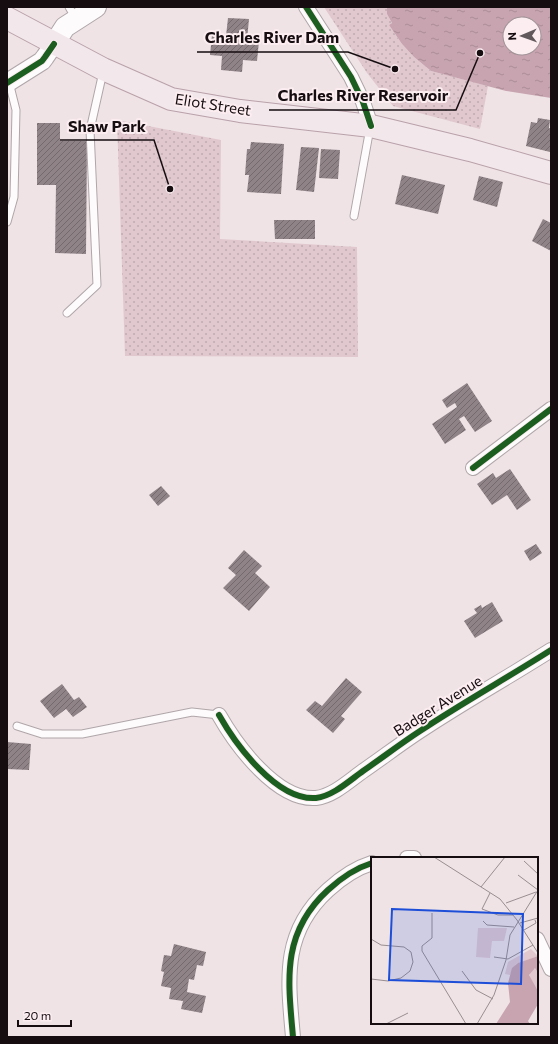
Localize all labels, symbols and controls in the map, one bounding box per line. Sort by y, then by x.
north arrow [502,16,542,56]
callout: Charles River Dam [197,24,348,52]
text: Charles River Dam [205,27,339,46]
text: N [505,32,518,41]
callout: Charles River Reservoir [269,82,456,110]
text: Charles River Reservoir [278,85,449,104]
street label: Eliot Street [174,89,253,119]
callout: Shaw Park [60,112,154,140]
text: Shaw Park [68,116,147,135]
street label: Badger Avenue [390,671,485,740]
inset map [371,857,538,1024]
scale bar [18,1002,71,1028]
text: 20 m [24,1008,51,1022]

